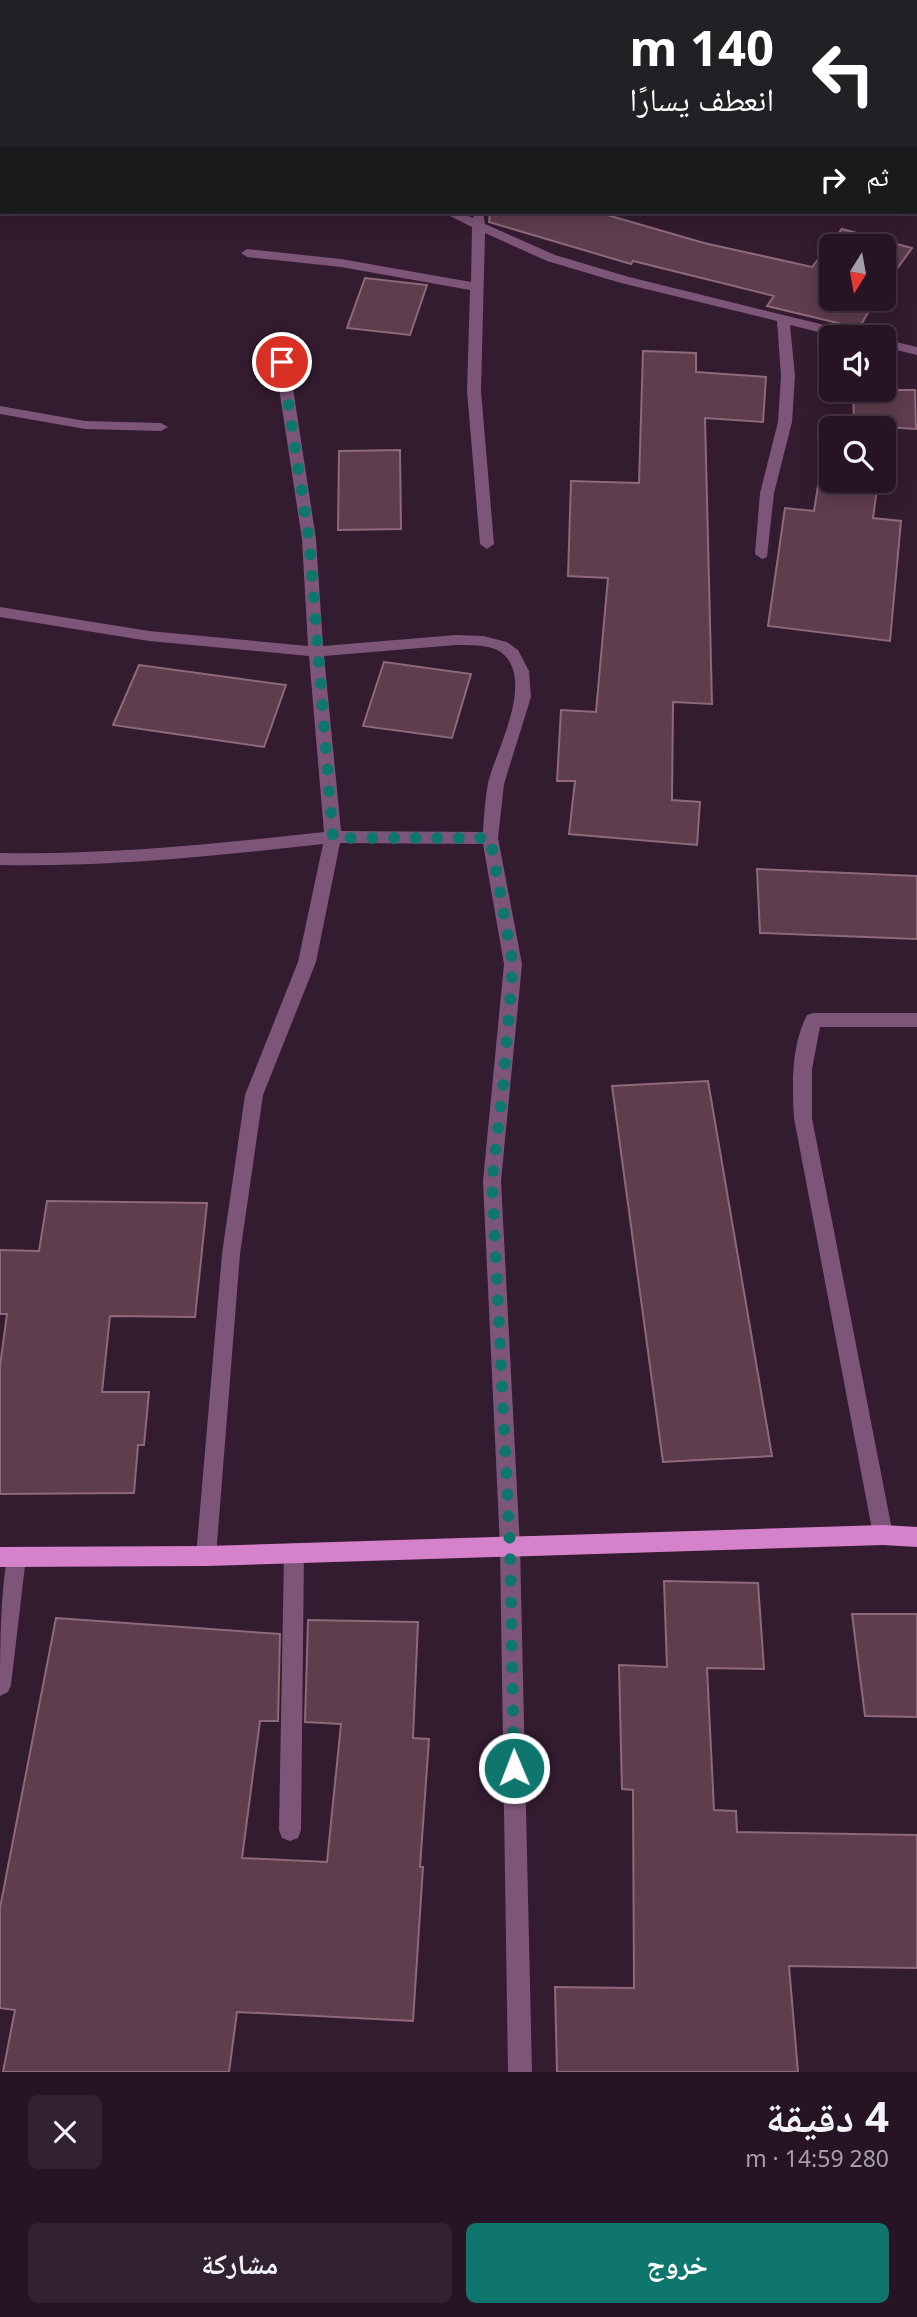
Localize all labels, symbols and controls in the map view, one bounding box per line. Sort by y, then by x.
text: 140 m [629,14,774,80]
icon: left [798,28,889,119]
text: انعطف يسارًا [629,77,774,120]
text: ثم [866,158,889,194]
icon: right [814,161,852,199]
north arrow [819,234,896,312]
map controls [819,234,896,493]
button: sound [819,325,896,402]
pin [252,332,312,392]
icon: arrive [263,343,301,381]
button: search [819,416,896,493]
position arrow [477,1731,551,1805]
text: 4 دقيقة [766,2087,889,2144]
button: close [28,2095,102,2169]
text: 280 m · 14:59 [745,2142,889,2174]
button: مشاركة [28,2223,452,2303]
button: خروج [466,2223,889,2303]

